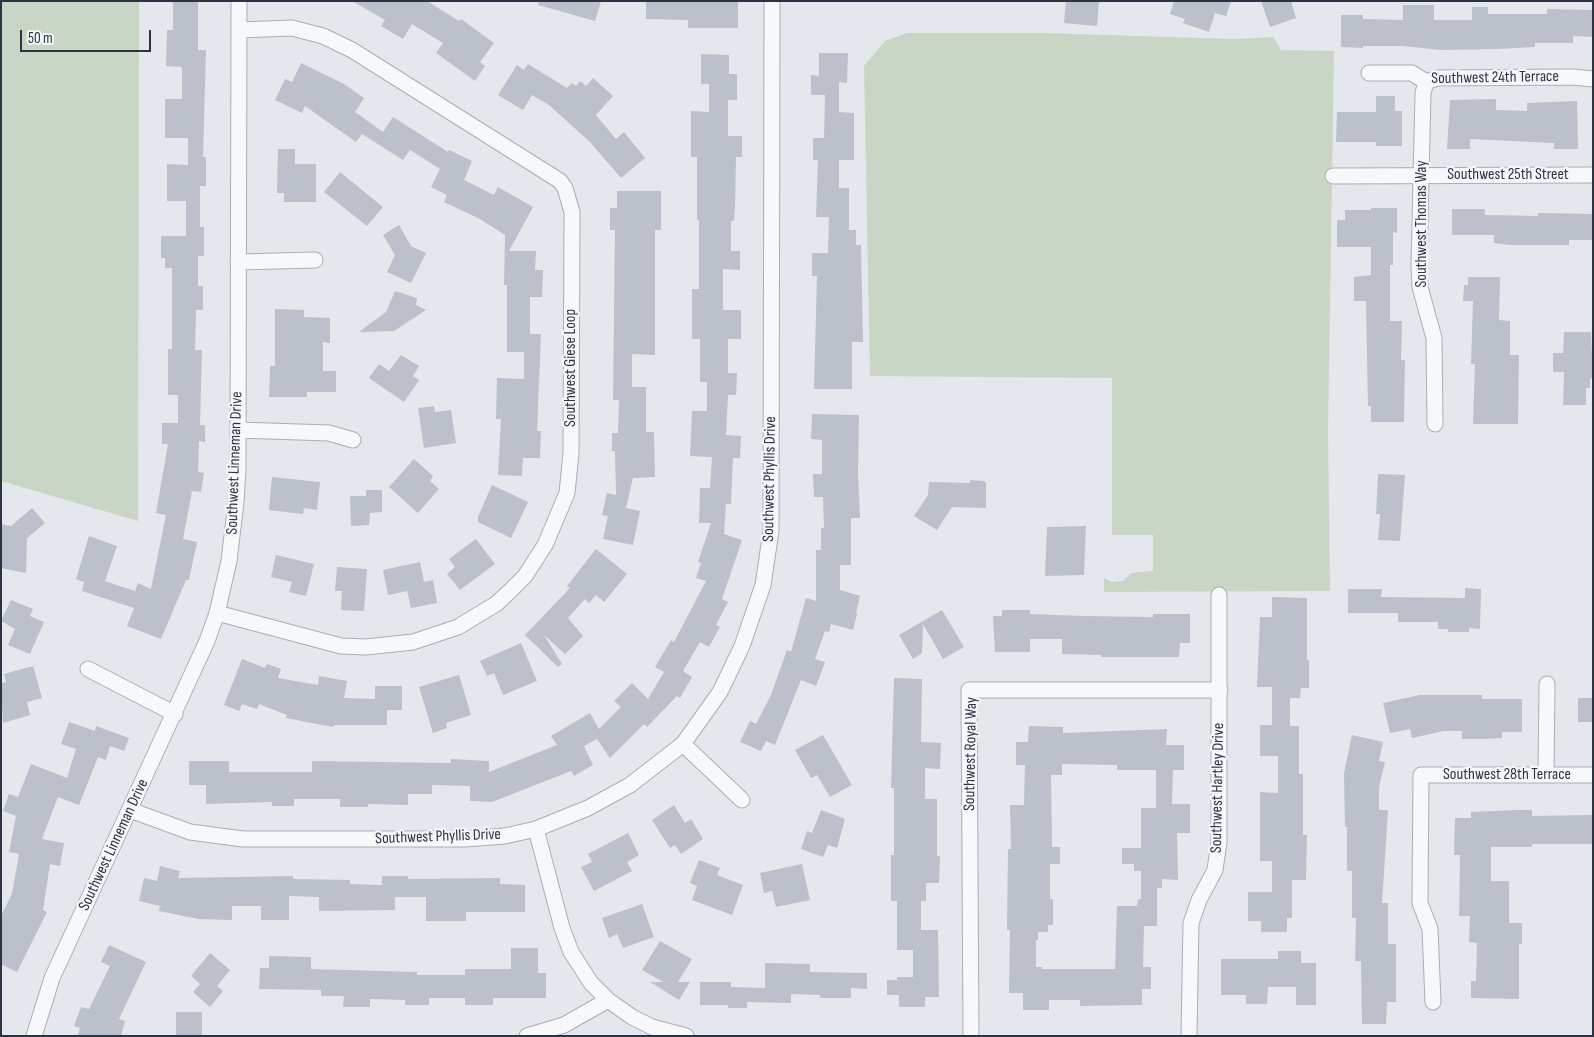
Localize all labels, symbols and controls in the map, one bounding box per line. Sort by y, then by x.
scale bar [22,20,154,52]
text: 50 m [28,29,53,48]
street label: Southwest 24th Terrace [1431,67,1559,89]
street label: Southwest Thomas Way [1412,160,1432,288]
street label: Southwest 25th Street [1447,165,1569,185]
street label: Southwest Giese Loop [561,309,581,427]
street label: Southwest Linneman Drive [223,391,247,535]
street label: Southwest Phyllis Drive [759,416,781,542]
street label: Southwest Royal Way [960,697,982,811]
street label: Southwest Hartley Drive [1207,723,1229,853]
street label: Southwest 28th Terrace [1443,765,1571,785]
street label: Southwest Linneman Drive [75,776,153,914]
street label: Southwest Phyllis Drive [375,825,501,849]

